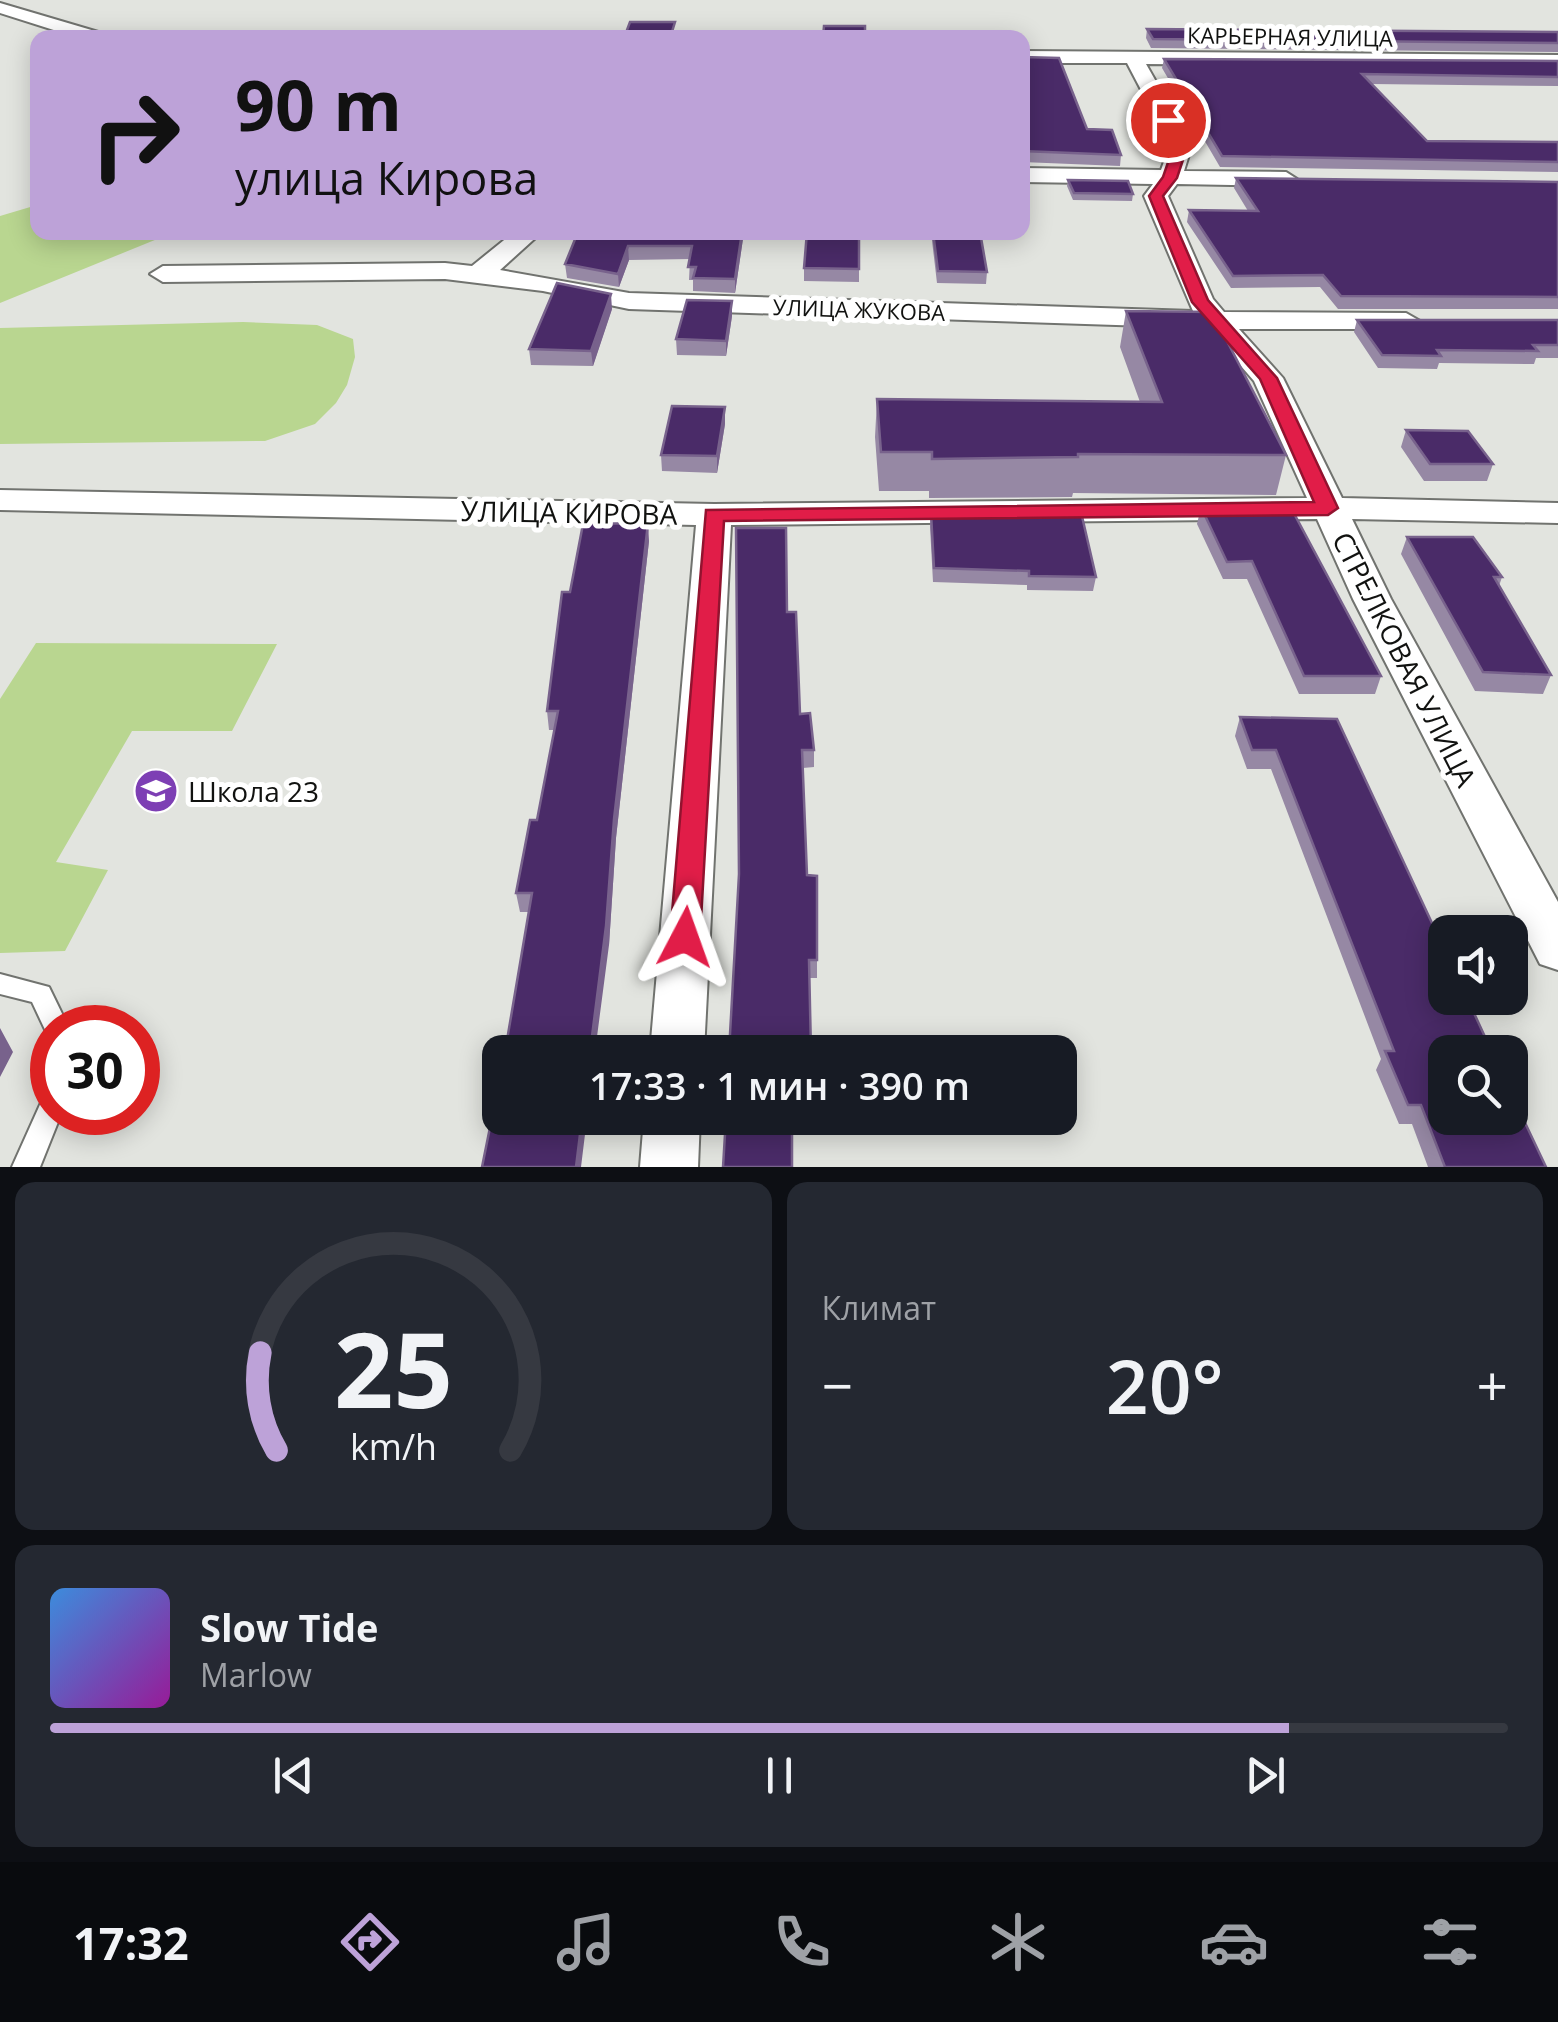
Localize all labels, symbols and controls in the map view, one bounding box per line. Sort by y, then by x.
street label: КАРЬЕРНАЯ УЛИЦА [1187,19,1393,53]
text: 90 m [235,56,402,152]
icon: right [70,70,200,200]
pin [1126,78,1211,163]
icon: arrive [1141,93,1196,148]
text: улица Кирова [235,147,538,208]
street label: УЛИЦА ЖУКОВА [772,291,946,327]
street label: УЛИЦА КИРОВА [460,491,678,533]
street label: СТРЕЛКОВАЯ УЛИЦА [1324,525,1486,793]
school or university icon: Школа 23 [133,768,179,814]
place label: Школа 23 [188,772,319,810]
position arrow [633,885,737,989]
map controls [1428,915,1528,1135]
button: sound [1428,915,1528,1015]
speed limit sign: 30 [30,1005,160,1135]
button: search [1428,1035,1528,1135]
text: 17:33 · 1 мин · 390 m [589,1059,970,1111]
text: Климат [822,1286,936,1329]
text: 25 [334,1297,453,1438]
text: 20° [1106,1334,1224,1436]
text: − [822,1347,853,1422]
text: + [1477,1347,1508,1422]
text: km/h [350,1422,437,1470]
text: Slow Tide [200,1601,379,1653]
text: Marlow [200,1653,312,1696]
icon: previous [266,1748,321,1803]
icon: pause [752,1748,807,1803]
icon: next [1238,1748,1293,1803]
icon: directions [335,1907,405,1977]
icon: music [551,1907,621,1977]
icon: phone [767,1907,837,1977]
icon: climate [983,1907,1053,1977]
icon: car [1199,1907,1269,1977]
icon: filters [1415,1907,1485,1977]
text: 17:32 [73,1912,189,1973]

